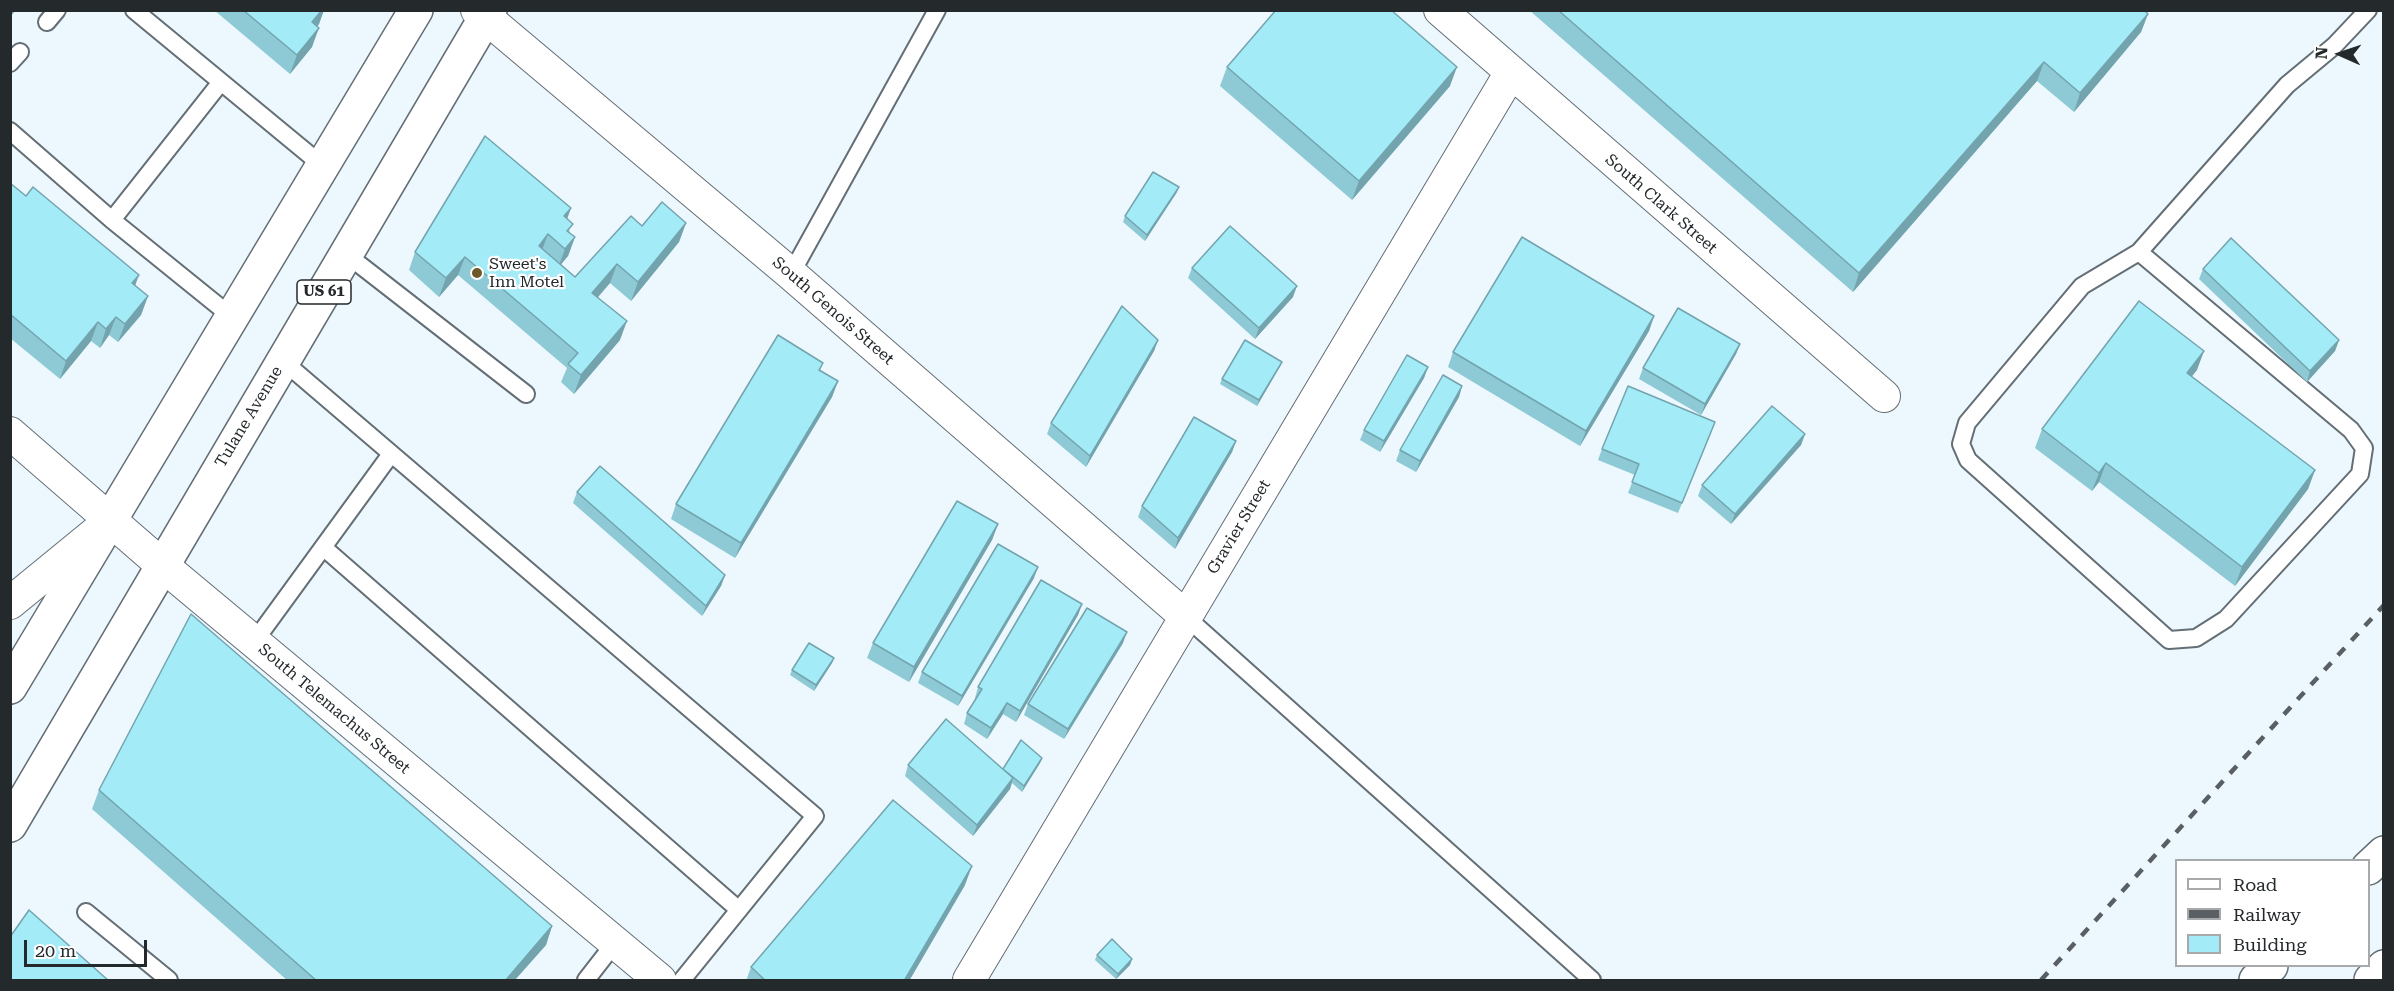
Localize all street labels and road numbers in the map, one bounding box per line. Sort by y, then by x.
street label: South Clark Street [1601,150,1721,258]
street label: South Genois Street [768,253,898,369]
road number: US 61 [297,280,351,304]
street label: Tulane Avenue [211,363,287,471]
street label: Gravier Street [1203,476,1275,578]
street label: South Telemachus Street [254,640,414,778]

